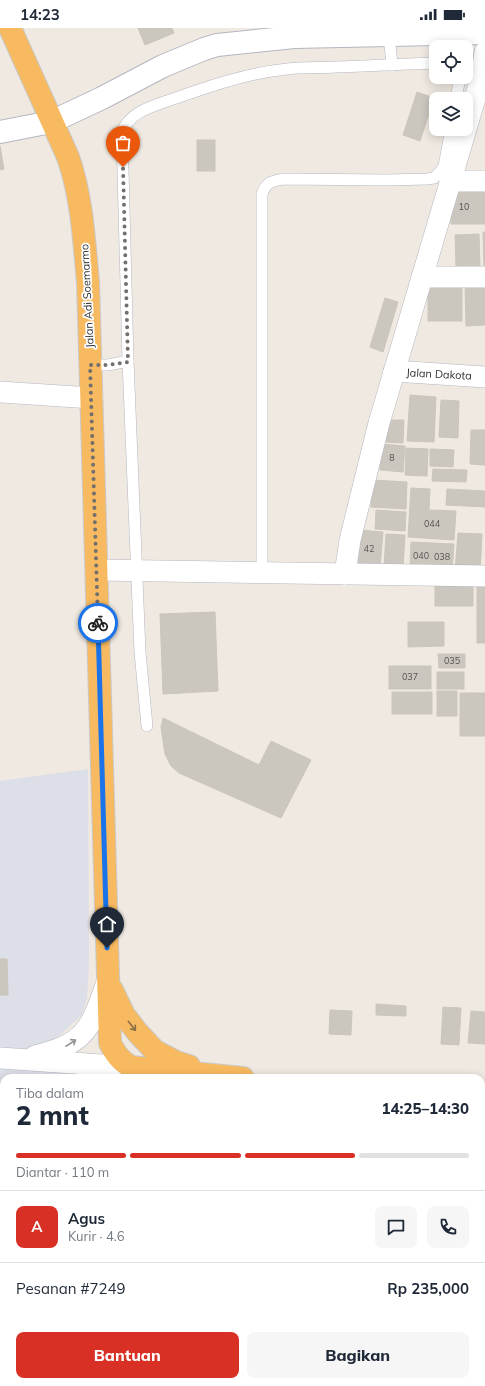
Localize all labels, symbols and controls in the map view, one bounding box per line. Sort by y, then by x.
text: 14:23 [20,5,60,24]
map controls [429,40,473,136]
button: locate [429,40,473,84]
button: layers [429,92,473,136]
pin [106,126,140,167]
icon: bag [112,132,134,154]
house number: 10 [459,201,469,212]
street label: Jalan Adi Soemarmo [77,244,97,348]
street label: Jalan Dakota [406,365,472,383]
house number: 8 [389,452,395,463]
house number: 044 [424,518,441,529]
house number: 42 [364,543,374,554]
house number: 040 [413,550,429,561]
house number: 038 [434,551,450,562]
courier [78,603,118,643]
icon: bike [87,612,109,634]
house number: 035 [444,655,461,666]
house number: 037 [402,671,418,682]
pin [90,907,124,948]
icon: home [96,913,118,935]
one-way arrow [128,1021,136,1032]
one-way arrow [65,1038,77,1046]
text: Tiba dalam [16,1085,84,1101]
text: 2 mnt [16,1099,89,1132]
text: 14:25–14:30 [382,1099,469,1118]
text: Diantar · 110 m [16,1164,109,1180]
button: chat [375,1206,417,1248]
button: phone [427,1206,469,1248]
text: Agus [68,1209,105,1228]
text: A [31,1217,43,1236]
text: Kurir · 4.6 [68,1228,125,1244]
text: Pesanan #7249 [16,1279,126,1298]
text: Rp 235,000 [387,1279,469,1298]
button: Bantuan [16,1332,239,1378]
button: Bagikan [247,1332,469,1378]

